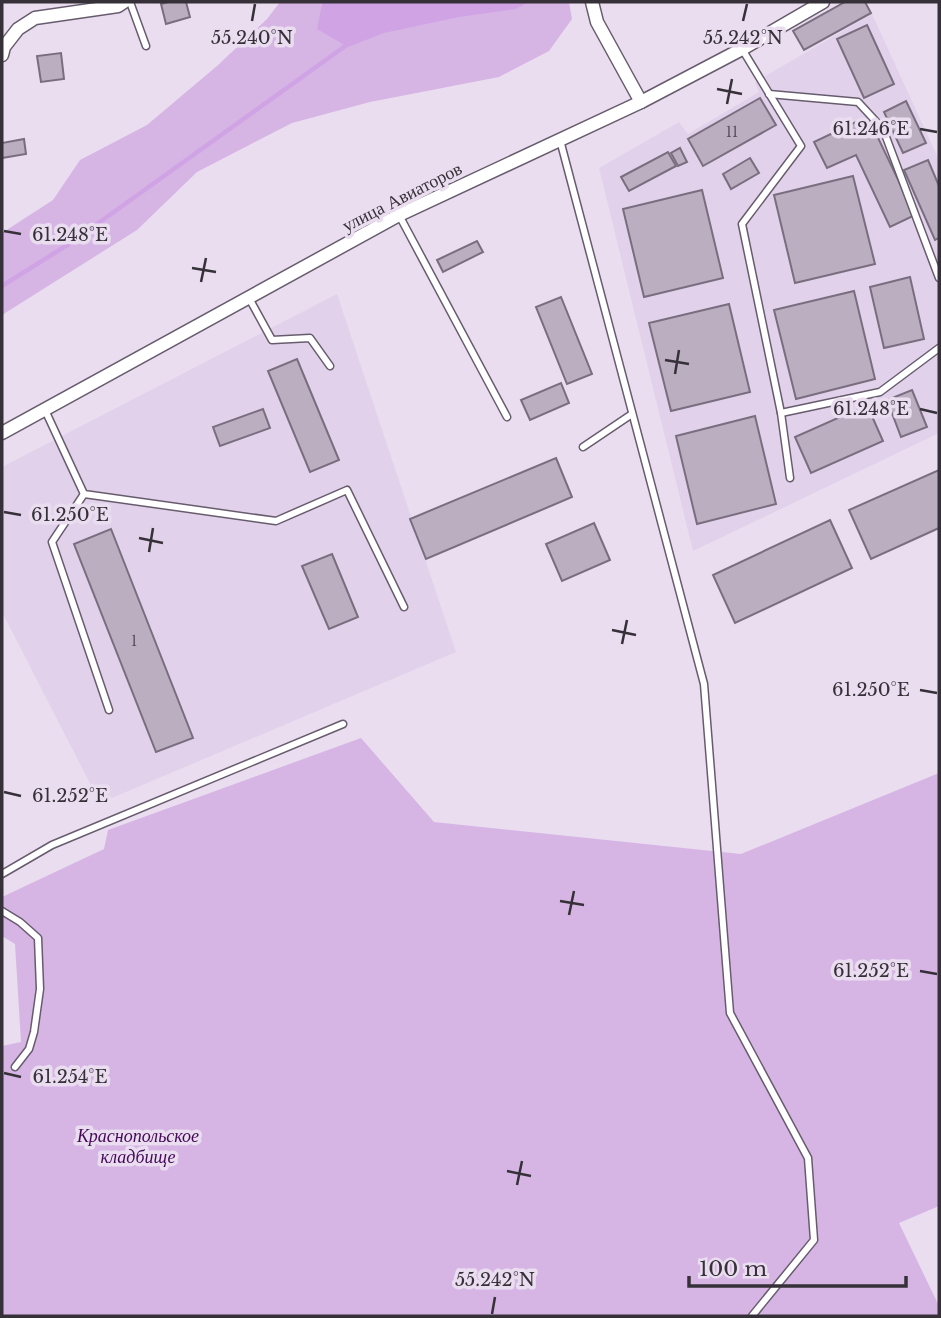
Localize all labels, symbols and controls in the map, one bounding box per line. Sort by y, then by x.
text: 55.240°N [211,27,293,49]
text: 55.242°N [703,27,783,49]
text: 61.246°E [833,118,909,140]
house number: 11 [726,123,738,141]
street label: улица Авиаторов [338,157,466,237]
text: 61.248°E [32,224,108,246]
text: 61.248°E [833,398,909,420]
text: 61.250°E [31,504,109,526]
house number: 1 [131,632,137,650]
text: 61.250°E [832,679,910,701]
text: 61.252°E [32,785,108,807]
text: 61.252°E [833,960,909,982]
text: 61.254°E [32,1066,108,1088]
park label: Краснопольское кладбище [76,1125,199,1168]
scale bar [689,1244,906,1288]
text: 100 m [699,1256,767,1282]
text: 55.242°N [455,1269,535,1291]

